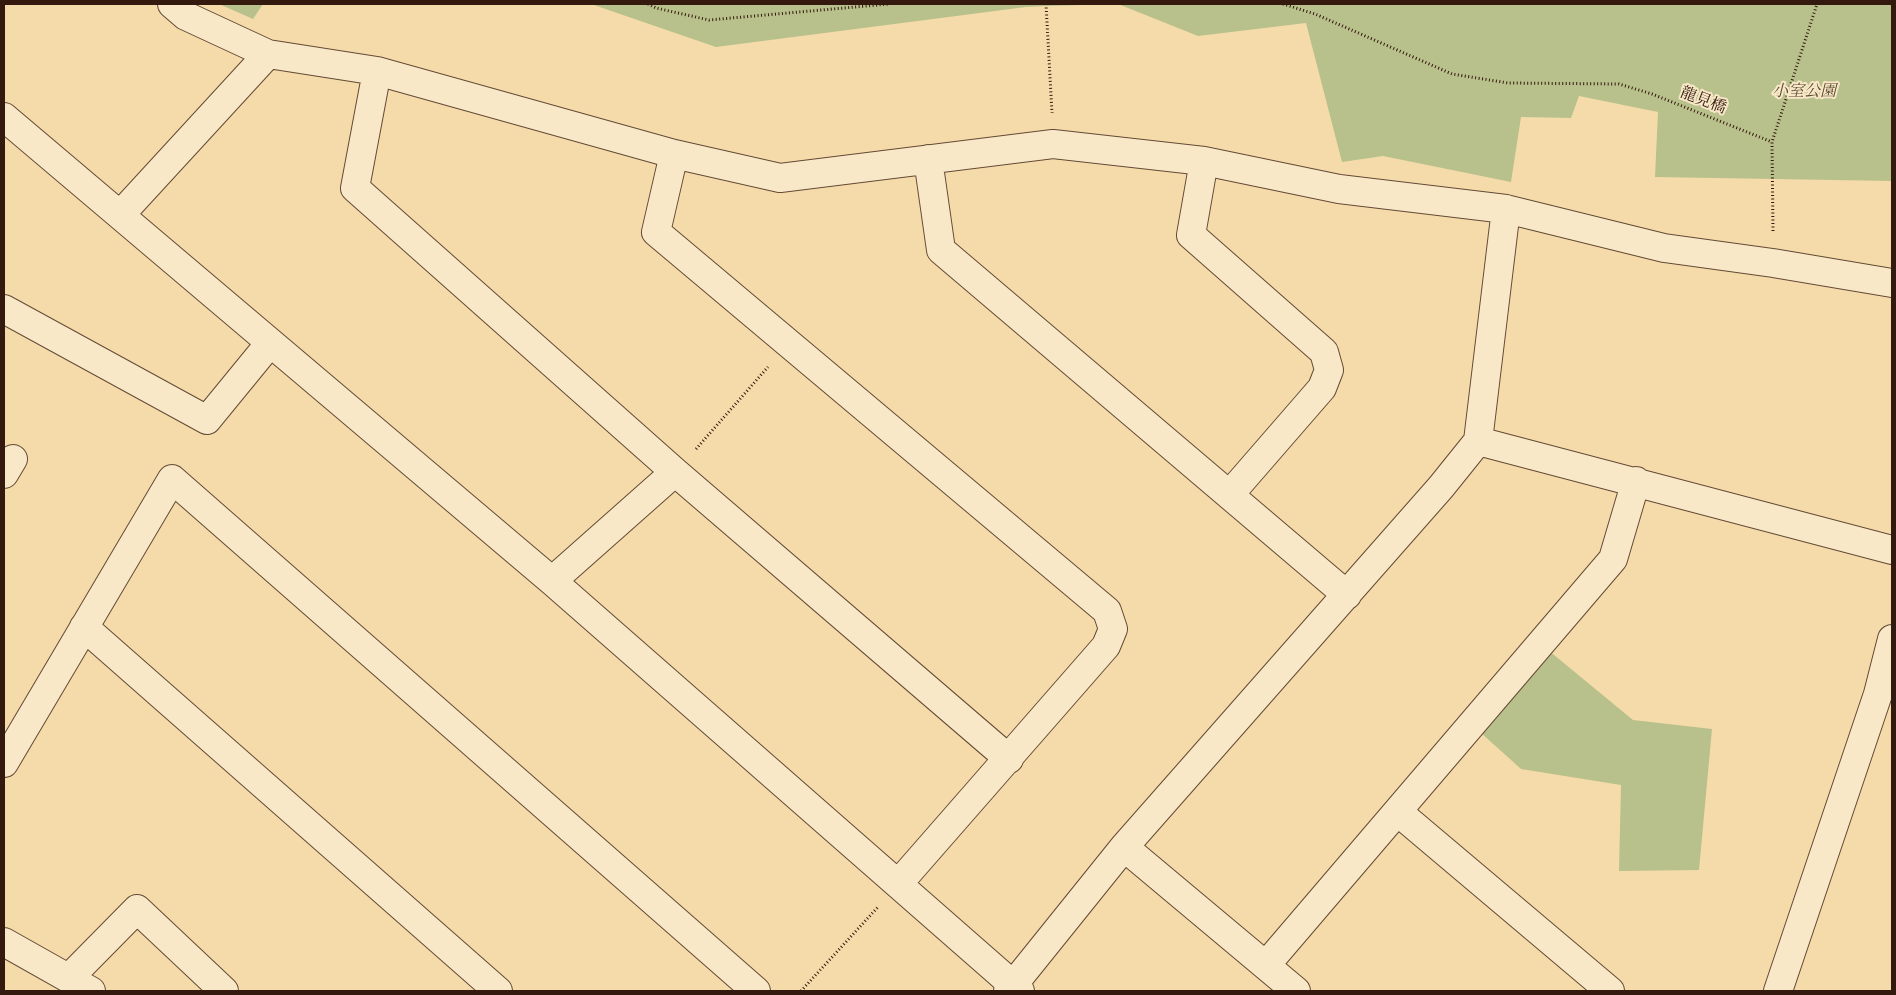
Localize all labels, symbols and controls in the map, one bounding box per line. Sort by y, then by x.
park label: 小室公園 [1772,82,1836,102]
street label: 龍見橋 [1677,83,1729,119]

